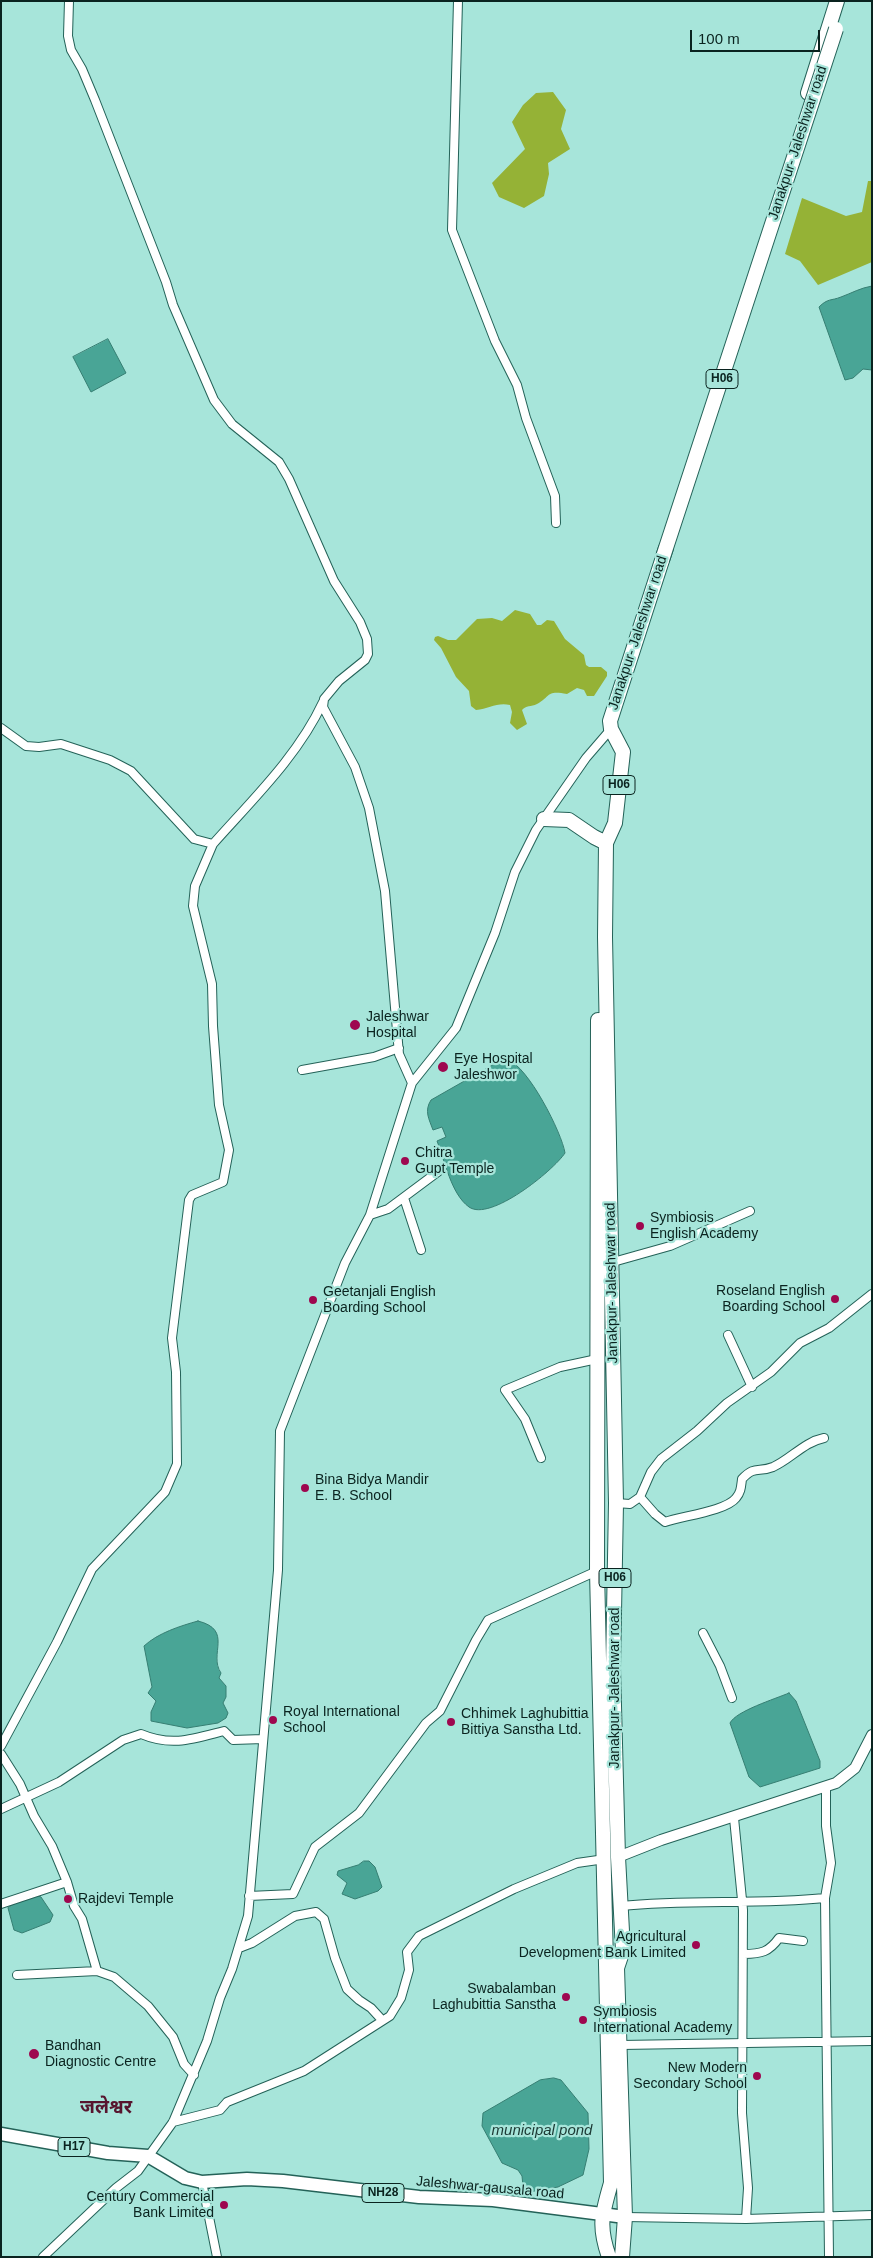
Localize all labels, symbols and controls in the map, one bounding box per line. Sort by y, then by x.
scale bar [693,20,823,52]
text: 100 m [698,30,740,47]
street label: Janakpur- Jaleshwar road [765,64,831,222]
road number: H06 [706,369,738,388]
street label: Janakpur- Jaleshwar road [605,554,671,712]
road number: H06 [603,776,635,794]
place label: Jaleshwar Hospital [366,1009,429,1042]
marker: Jaleshwar Hospital [348,1018,362,1032]
place label: Eye Hospital Jaleshwor [454,1051,533,1084]
marker: Eye Hospital Jaleshwor [436,1060,450,1074]
place label: Chitra Gupt Temple [415,1145,494,1178]
marker: Chitra Gupt Temple [399,1155,411,1167]
street label: Janakpur- Jaleshwar road [602,1202,622,1364]
place label: Symbiosis English Academy [650,1210,758,1242]
marker: Symbiosis English Academy [634,1220,646,1232]
place label: Roseland English Boarding School [716,1283,825,1315]
place label: Geetanjali English Boarding School [323,1284,436,1316]
marker: Roseland English Boarding School [829,1293,841,1305]
marker: Geetanjali English Boarding School [307,1294,319,1306]
place label: Bina Bidya Mandir E. B. School [315,1472,429,1504]
marker: Bina Bidya Mandir E. B. School [299,1482,311,1494]
road number: H06 [599,1569,631,1588]
street label: Janakpur- Jaleshwar road [607,1607,623,1769]
place label: Royal International School [283,1704,400,1736]
place label: Chhimek Laghubittia Bittiya Sanstha Ltd. [461,1706,589,1738]
marker: Royal International School [267,1714,279,1726]
marker: Chhimek Laghubittia Bittiya Sanstha Ltd. [445,1716,457,1728]
place label: Rajdevi Temple [78,1891,174,1907]
marker: Rajdevi Temple [62,1893,74,1905]
place label: Agricultural Development Bank Limited [519,1929,686,1961]
marker: Agricultural Development Bank Limited [690,1939,702,1951]
place label: Swabalamban Laghubittia Sanstha [432,1981,556,2014]
marker: Swabalamban Laghubittia Sanstha [560,1991,572,2003]
place label: Symbiosis International Academy [593,2004,732,2036]
marker: Symbiosis International Academy [577,2014,589,2026]
place label: Bandhan Diagnostic Centre [45,2038,156,2070]
marker: Bandhan Diagnostic Centre [27,2047,41,2061]
place label: New Modern Secondary School [633,2060,747,2092]
marker: New Modern Secondary School [751,2070,763,2082]
district label: जलेश्वर [80,2097,132,2119]
water label: municipal pond [492,2122,592,2140]
road number: H17 [58,2138,90,2156]
street label: Jaleshwar-gausala road [415,2173,565,2203]
road number: NH28 [362,2184,404,2202]
place label: Century Commercial Bank Limited [86,2189,214,2222]
marker: Century Commercial Bank Limited [218,2199,230,2211]

